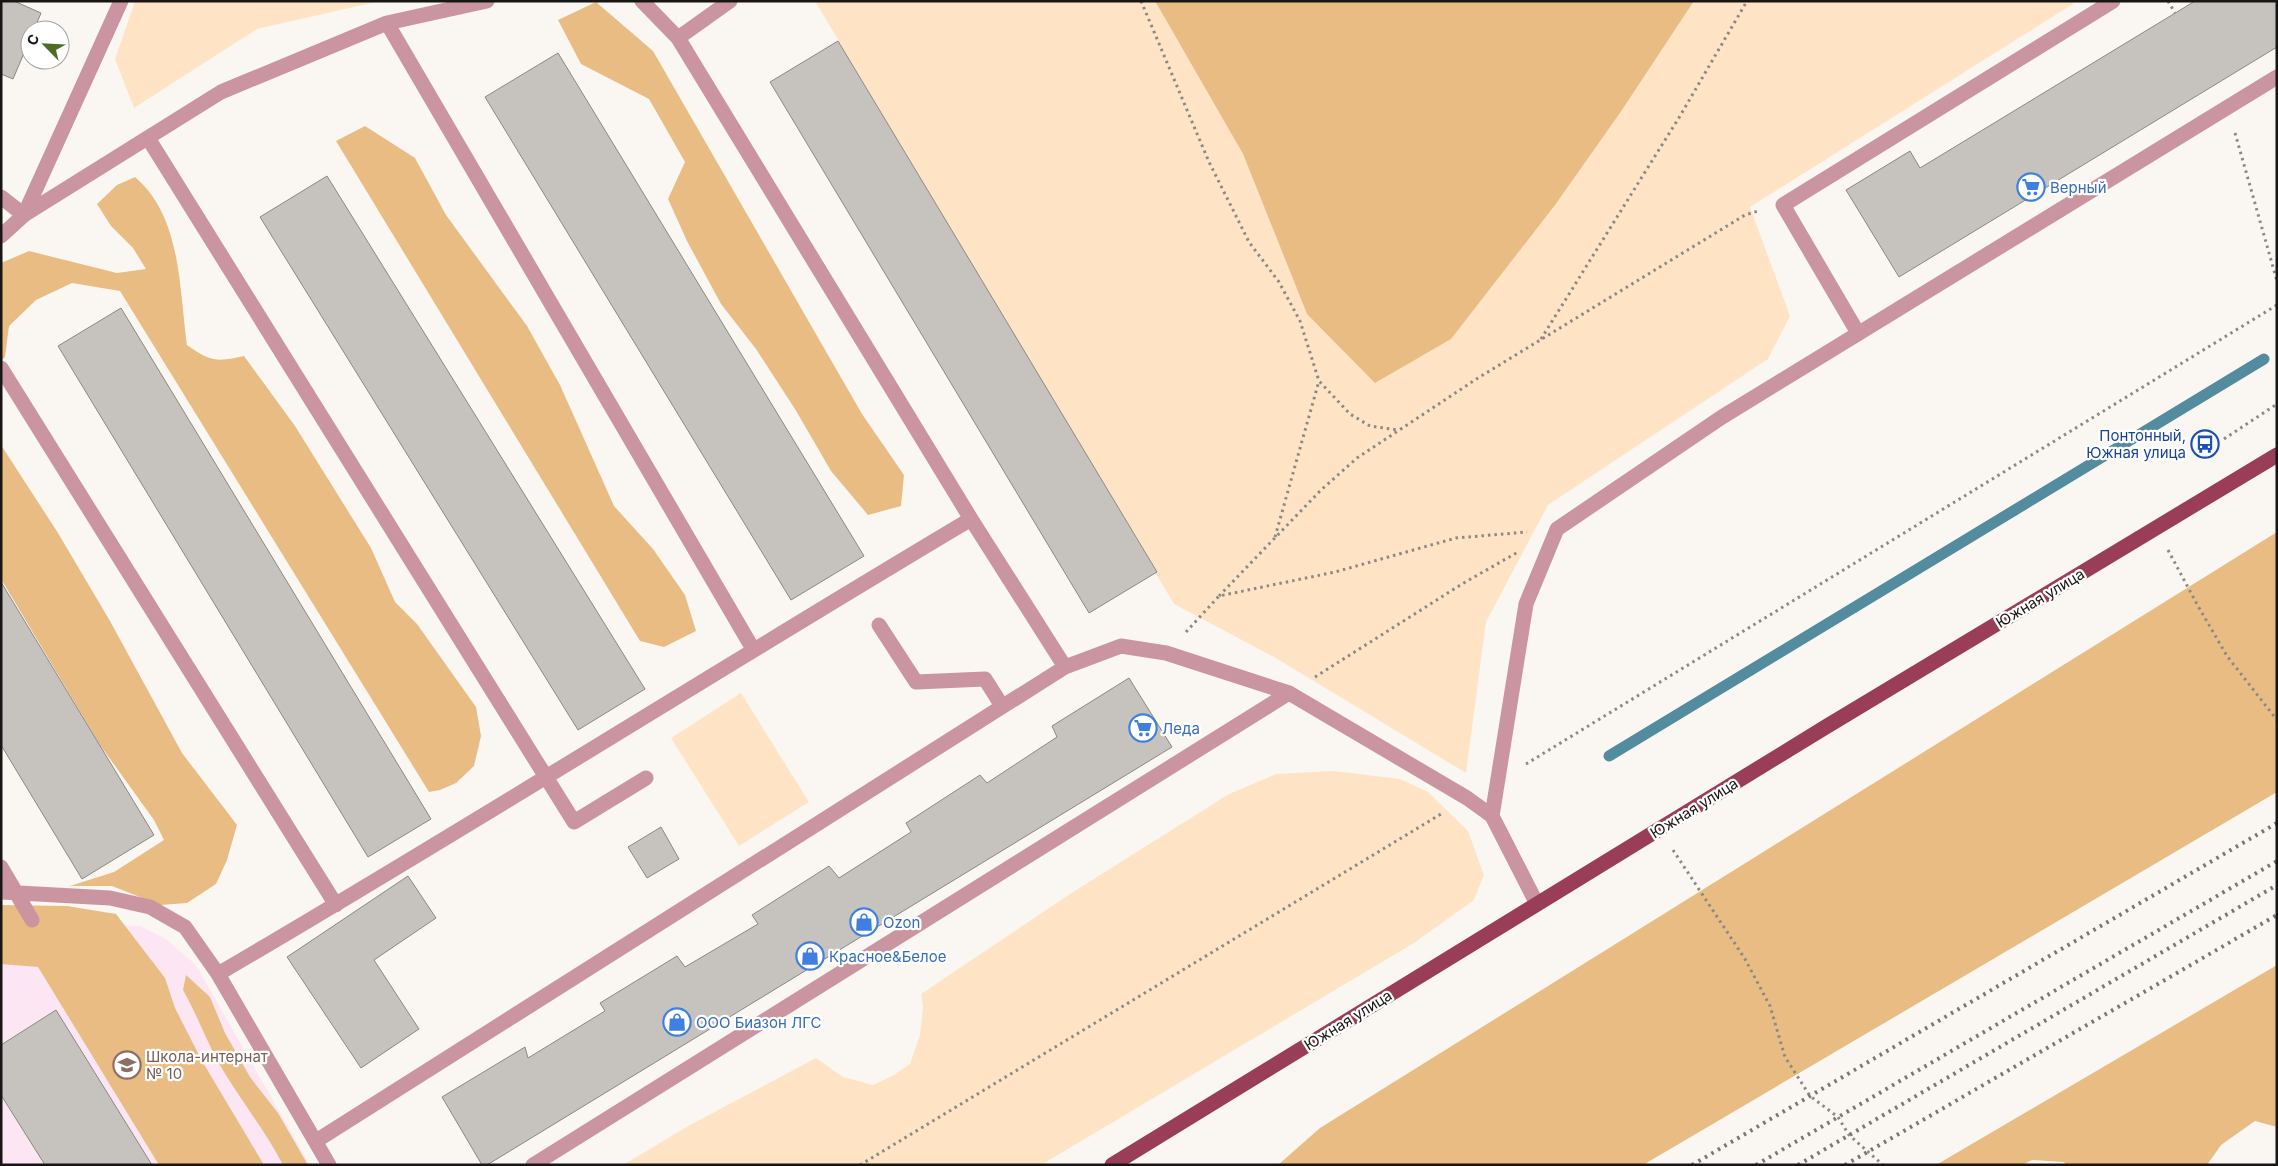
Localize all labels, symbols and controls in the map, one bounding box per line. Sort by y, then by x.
north arrow [20,20,70,70]
text: С [23,31,43,48]
supermarket icon: Верный [2016,172,2046,202]
place label: Верный [2050,178,2107,197]
place label: Понтонный, Южная улица [2086,426,2186,462]
bus stop icon: Понтонный, Южная улица [2190,429,2220,459]
street label: Южная улица [1992,564,2088,632]
supermarket icon: Леда [1128,713,1158,743]
place label: Леда [1162,719,1200,738]
street label: Южная улица [1647,773,1741,843]
shop icon: Ozon [849,907,879,937]
place label: Ozon [883,913,920,932]
shop icon: Красное&Белое [795,941,825,971]
place label: Красное&Белое [829,947,946,966]
street label: Южная улица [1301,985,1395,1055]
shop icon: ООО Биазон ЛГС [662,1007,692,1037]
place label: ООО Биазон ЛГС [696,1013,822,1032]
place label: Школа-интернат № 10 [146,1047,268,1083]
school or university icon: Школа-интернат № 10 [112,1050,142,1080]

